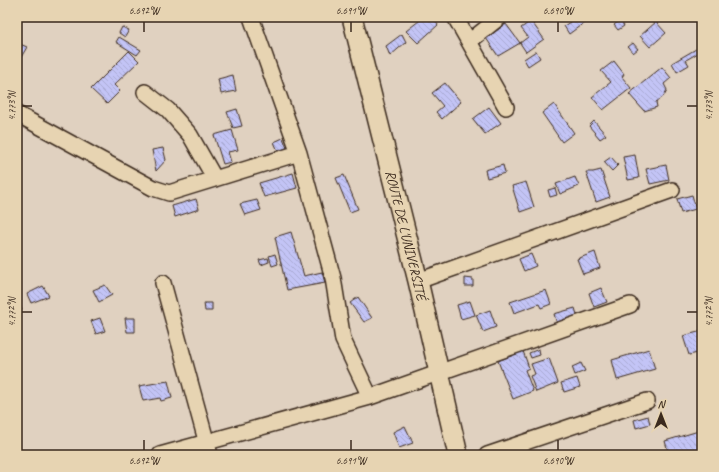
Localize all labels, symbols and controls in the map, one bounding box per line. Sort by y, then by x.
text: 6.692°W [129,4,161,17]
text: 6.691°W [336,4,368,17]
text: 6.690°W [543,4,575,17]
text: 4.773°N [5,90,18,120]
text: 4.773°N [702,90,715,120]
street label: ROUTE DE L'UNIVERSITÉ [382,169,431,303]
text: 4.772°N [5,296,18,326]
text: 4.772°N [702,296,715,326]
north arrow [641,394,681,434]
text: N [658,397,667,411]
text: 6.692°W [129,454,161,467]
text: 6.691°W [336,454,368,467]
text: 6.690°W [543,454,575,467]

